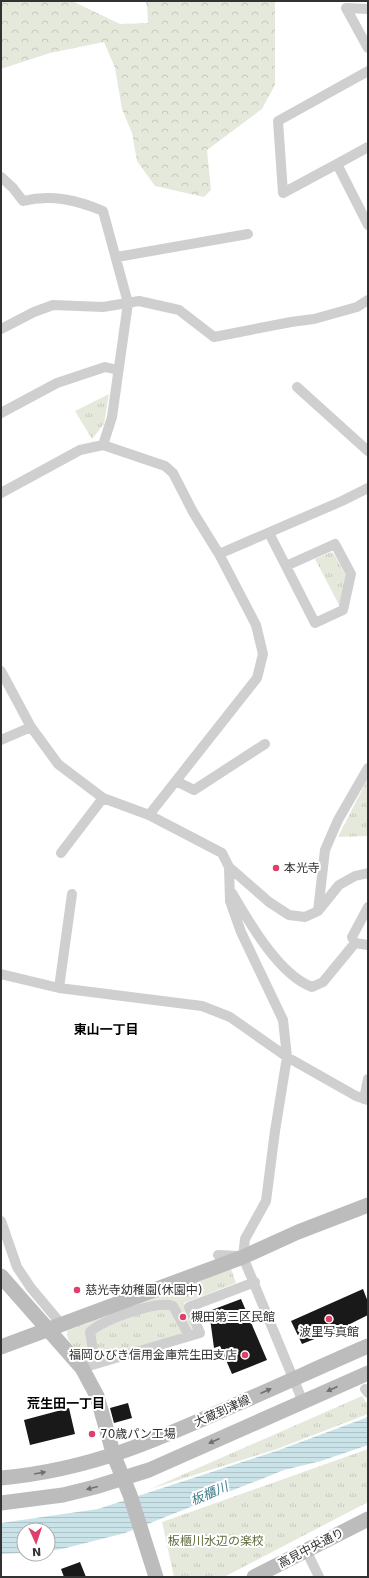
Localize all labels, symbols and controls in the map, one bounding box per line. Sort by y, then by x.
place label: 本光寺 [284,861,320,875]
marker: 本光寺 [271,863,281,873]
district label: 東山一丁目 [73,1022,139,1037]
place label: 慈光寺幼稚園(休園中) [85,1283,202,1297]
marker: 慈光寺幼稚園(休園中) [72,1285,82,1295]
place label: 槻田第三区民館 [191,1310,275,1324]
marker: 槻田第三区民館 [178,1312,188,1322]
marker: 波里写真館 [324,1314,334,1324]
place label: 波里写真館 [299,1325,359,1339]
place label: 福岡ひびき信用金庫荒生田支店 [69,1348,237,1362]
marker: 福岡ひびき信用金庫荒生田支店 [240,1350,250,1360]
one-way arrow [326,1386,338,1392]
one-way arrow [261,1388,272,1394]
street label: 大蔵到津線 [192,1392,252,1430]
district label: 荒生田一丁目 [27,1396,105,1411]
place label: 70歳パン工場 [100,1427,176,1441]
marker: 70歳パン工場 [87,1429,97,1439]
one-way arrow [208,1438,219,1444]
one-way arrow [34,1470,46,1476]
water label: 板櫃川 [188,1478,232,1508]
one-way arrow [86,1485,98,1491]
north arrow [16,1522,56,1562]
street label: 高見中央通り [276,1525,346,1571]
park label: 板櫃川水辺の楽校 [168,1534,264,1548]
text: N [32,1545,41,1558]

